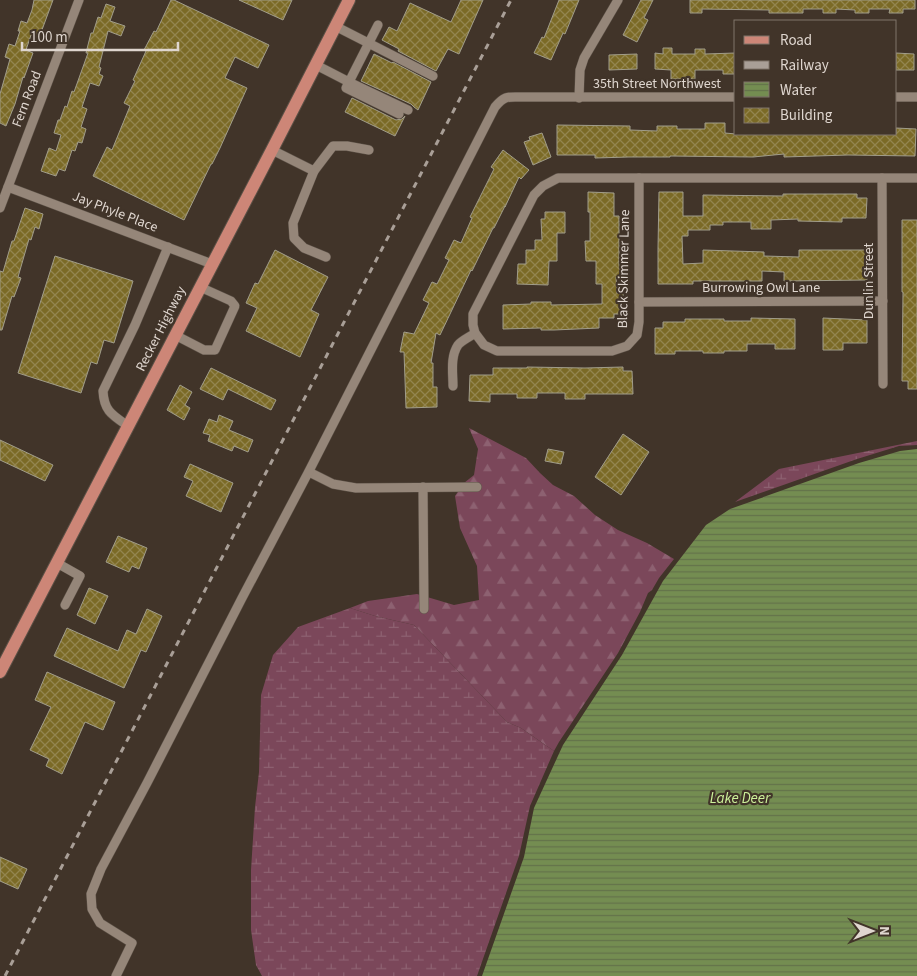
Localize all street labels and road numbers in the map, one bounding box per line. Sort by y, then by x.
street label: Fern Road [7,68,47,130]
street label: 35th Street Northwest [593,74,721,94]
street label: Jay Phyle Place [69,187,161,237]
street label: Black Skimmer Lane [613,209,635,329]
street label: Dunlin Street [859,243,879,319]
street label: Burrowing Owl Lane [702,278,820,298]
street label: Recker Highway [131,283,191,375]

